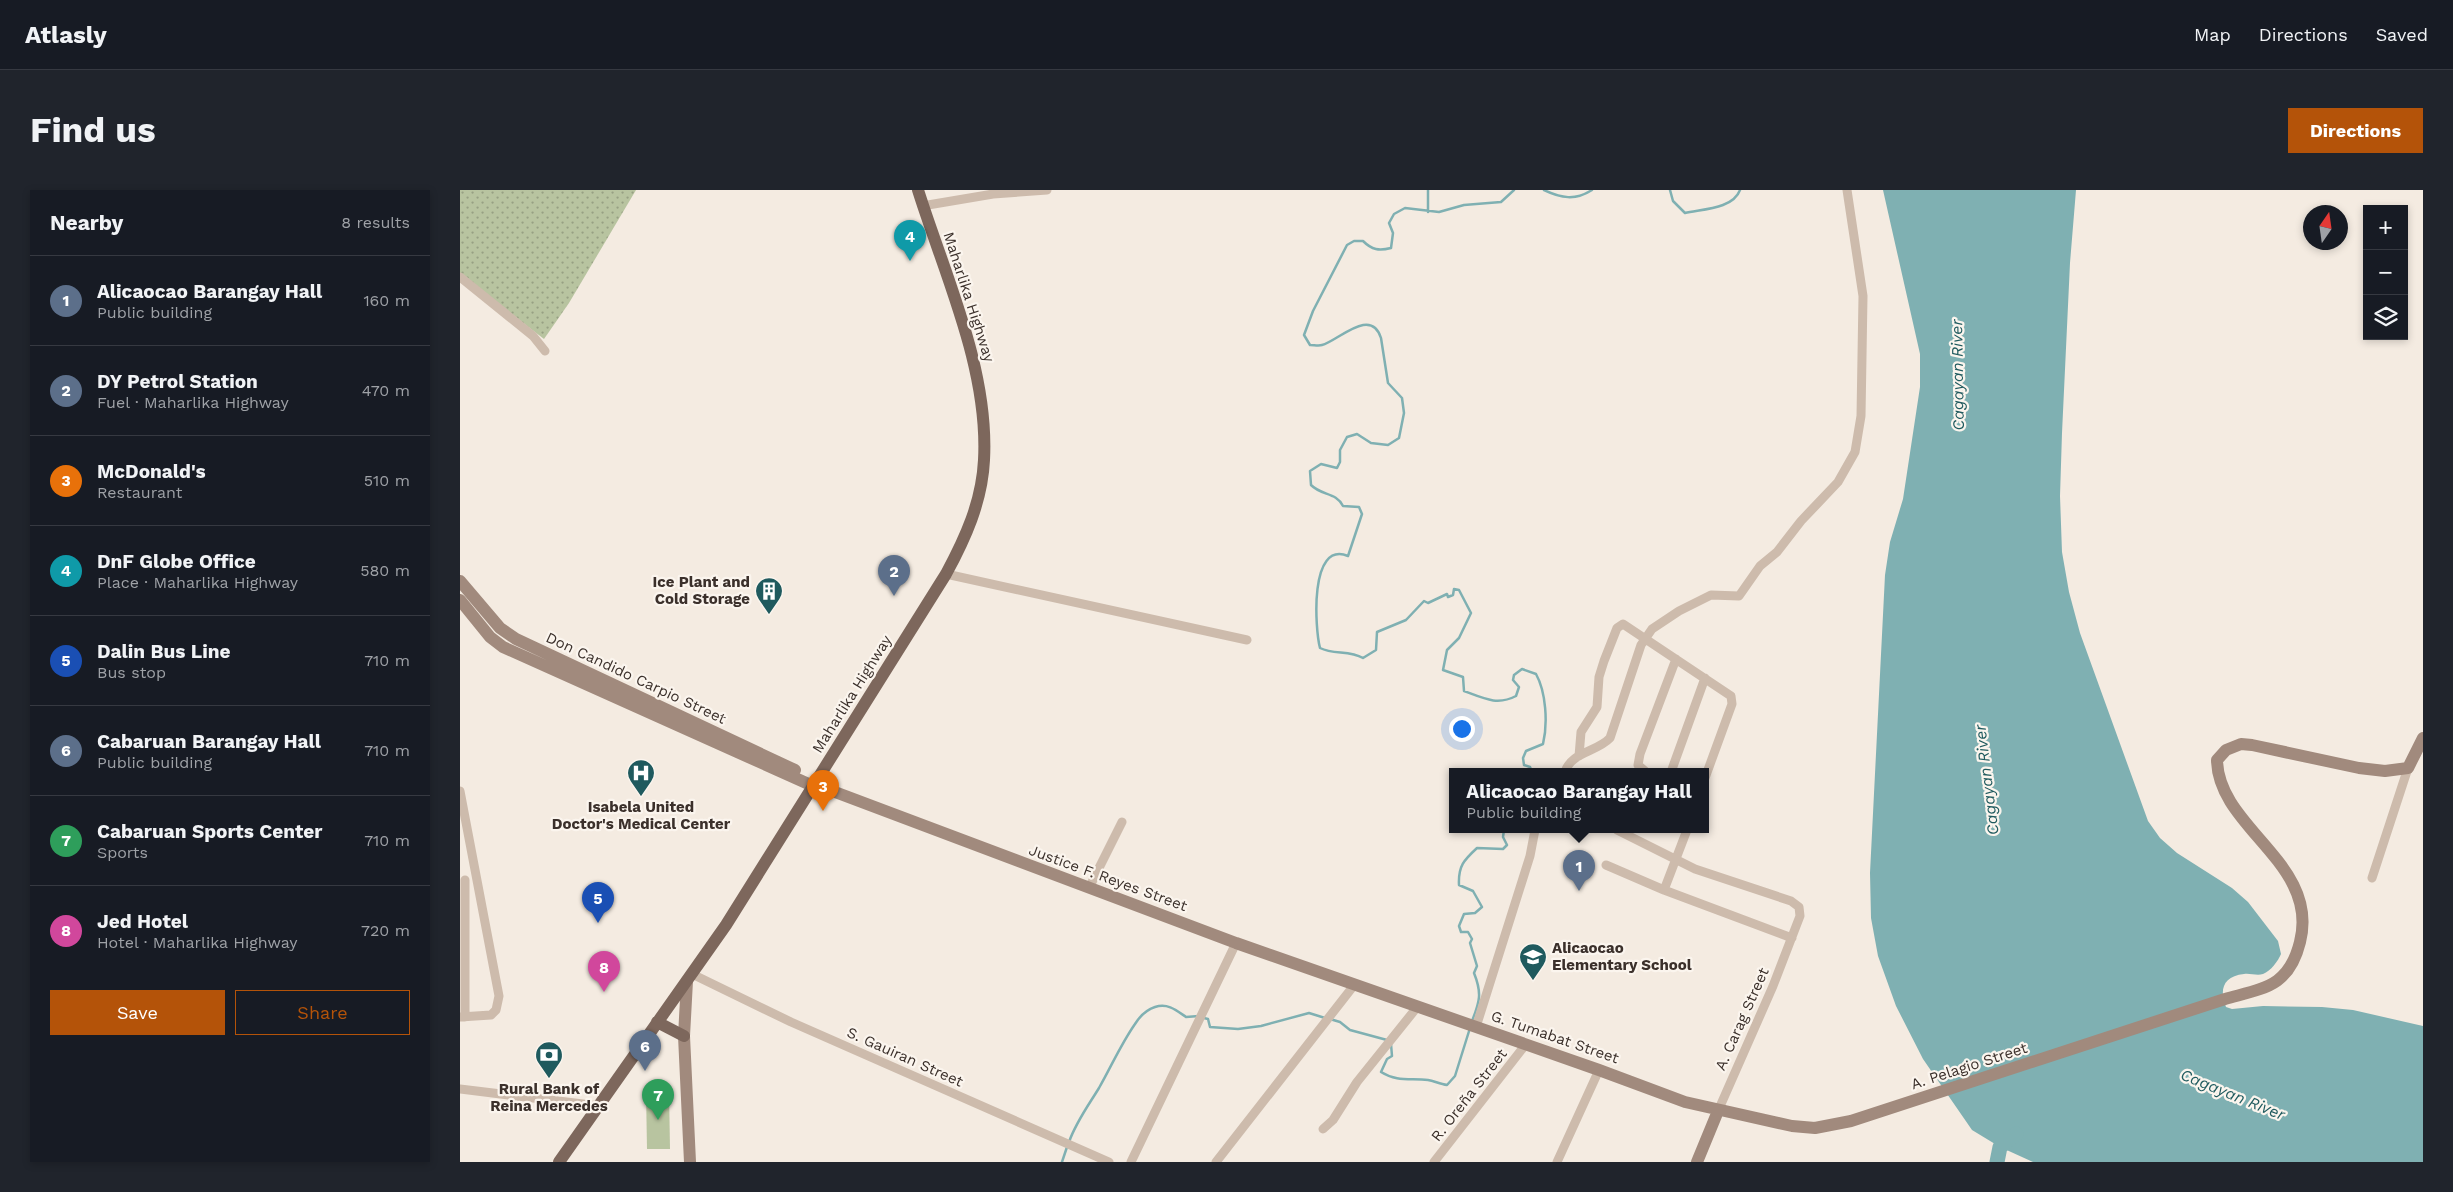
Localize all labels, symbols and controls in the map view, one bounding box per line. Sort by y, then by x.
text: Atlasly [25,21,107,49]
text: Map [2194,24,2231,45]
text: Directions [2259,24,2348,45]
text: Saved [2376,24,2428,45]
button: Directions [2288,108,2423,153]
text: Find us [30,109,156,151]
north arrow [2303,205,2348,250]
map controls [2363,205,2408,340]
button: + [2363,205,2408,250]
text: Nearby [50,210,123,235]
text: 8 results [341,213,410,232]
pin: 4 [894,220,926,261]
street label: Maharlika Highway [939,230,999,365]
button: − [2363,250,2408,295]
text: Alicaocao Barangay Hall [97,280,322,303]
text: 1 [63,291,69,310]
text: 160 m [363,291,410,310]
button: layers [2363,295,2408,340]
text: Public building [97,303,212,322]
water label: Cagayan River [1947,318,1968,431]
text: DY Petrol Station [97,370,258,393]
text: 2 [61,381,71,400]
text: 470 m [362,381,410,400]
text: Fuel · Maharlika Highway [97,393,289,412]
text: McDonald's [97,460,206,483]
text: 3 [61,471,71,490]
text: 510 m [364,471,410,490]
text: Restaurant [97,483,183,502]
text: DnF Globe Office [97,550,256,573]
pin: 2 [878,555,910,596]
text: 4 [61,561,71,580]
text: 580 m [360,561,410,580]
text: Place · Maharlika Highway [97,573,298,592]
place label: Ice Plant and Cold Storage [653,573,750,608]
building icon: Ice Plant and Cold Storage [754,576,784,615]
street label: Don Candido Carpio Street [543,628,730,728]
street label: Maharlika Highway [808,632,896,756]
text: Dalin Bus Line [97,640,231,663]
text: 5 [61,651,71,670]
text: 710 m [364,651,410,670]
text: Bus stop [97,663,166,682]
your location [1449,716,1475,742]
water label: Cagayan River [1970,723,2003,836]
text: Cabaruan Barangay Hall [97,730,321,753]
text: 6 [61,741,71,760]
text: 710 m [364,741,410,760]
text: Public building [97,753,212,772]
hospital icon: Isabela United Doctor's Medical Center [626,758,656,797]
popup [1449,768,1709,833]
pin: 3 [807,770,839,811]
text: Alicaocao Barangay Hall [1466,780,1692,803]
place label: Isabela United Doctor's Medical Center [552,798,731,833]
text: Public building [1466,803,1581,822]
text: Cabaruan Sports Center [97,820,322,843]
text: 7 [61,831,71,850]
text: 710 m [364,831,410,850]
street label: Justice F. Reyes Street [1026,841,1190,915]
text: Sports [97,843,148,862]
pin: 1 [1563,850,1595,891]
pin: 5 [582,882,614,923]
text: Jed Hotel [97,910,188,933]
text: 8 [61,921,71,940]
text: 720 m [361,921,410,940]
text: Hotel · Maharlika Highway [97,933,298,952]
place label: Alicaocao Elementary School [1552,939,1692,974]
school or university icon: Alicaocao Elementary School [1518,942,1548,981]
pin: 8 [588,951,620,992]
street label: A. Carag Street [1711,964,1773,1073]
button: Save [50,990,225,1035]
button: Share [235,990,410,1035]
street label: G. Tumabat Street [1489,1007,1622,1068]
street label: S. Gauiran Street [844,1023,967,1091]
pin: 6 [629,1030,661,1071]
street label: A. Pelagio Street [1909,1039,2030,1093]
bank icon: Rural Bank of Reina Mercedes [534,1040,564,1079]
street label: R. Oreña Street [1427,1045,1511,1145]
water label: Cagayan River [2178,1065,2289,1124]
pin: 7 [642,1079,674,1120]
place label: Rural Bank of Reina Mercedes [490,1080,608,1115]

